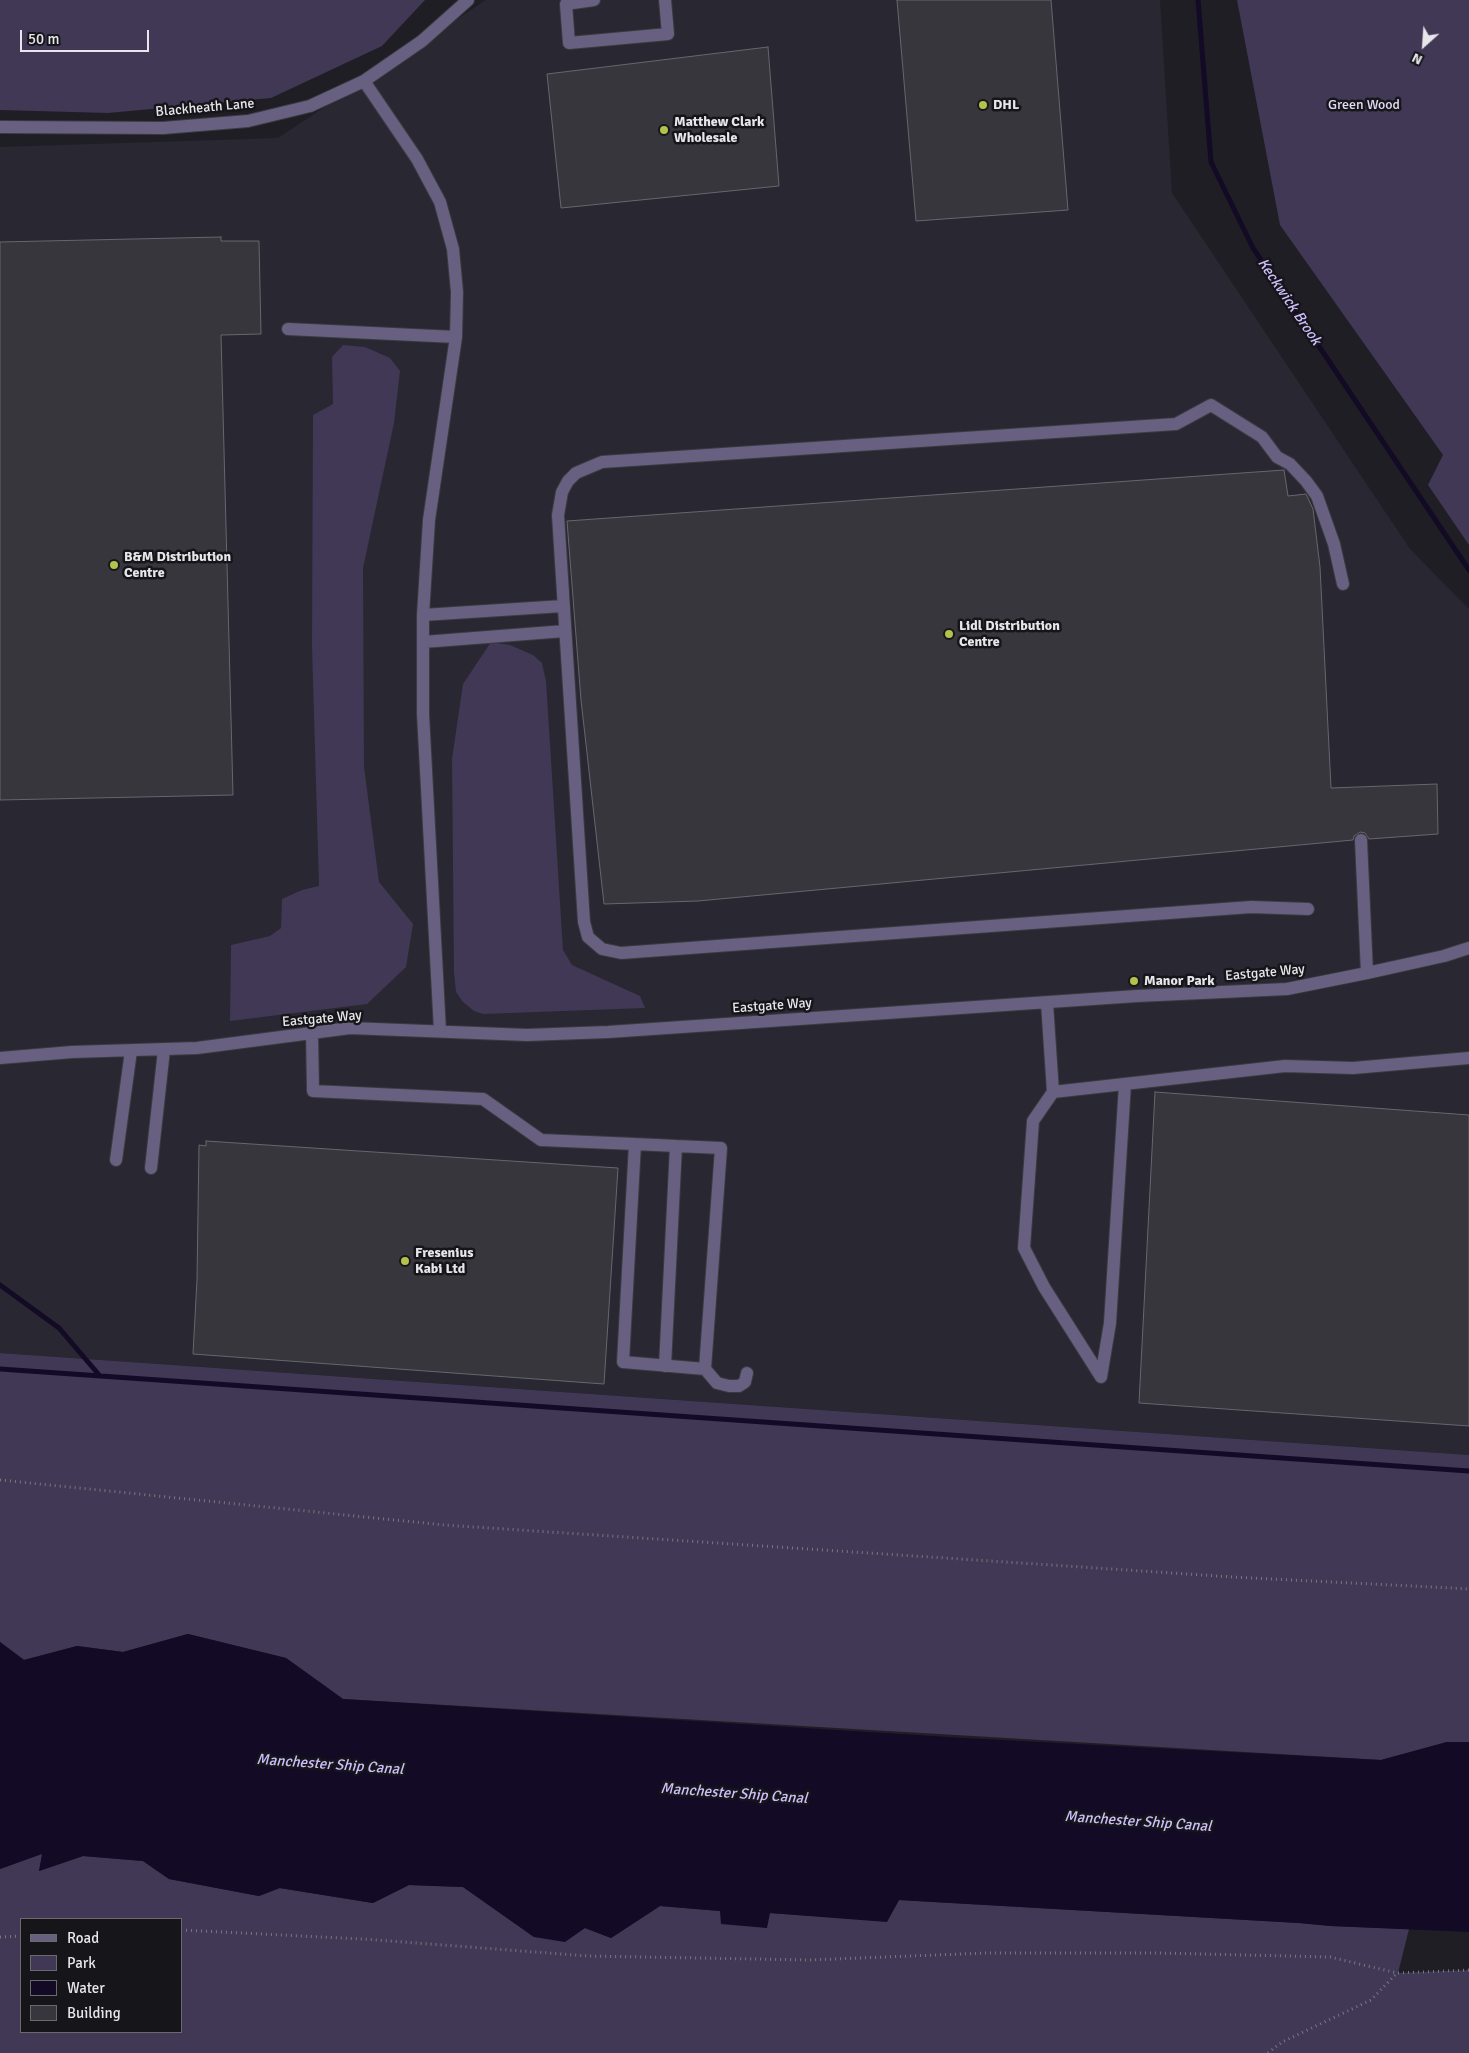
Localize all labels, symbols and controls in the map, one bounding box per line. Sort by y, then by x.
scale bar [22,20,151,52]
north arrow [1399,20,1449,70]
text: 50 m [28,30,59,48]
text: N [1409,49,1425,69]
street label: Blackheath Lane [155,95,255,121]
place label: DHL [993,97,1019,113]
park label: Green Wood [1328,97,1400,113]
marker: DHL [977,99,989,111]
place label: Matthew Clark Wholesale [674,114,764,146]
marker: Matthew Clark Wholesale [658,124,670,136]
water label: Keckwick Brook [1253,255,1325,349]
place label: B&M Distribution Centre [124,549,231,582]
marker: B&M Distribution Centre [108,559,120,571]
place label: Lidl Distribution Centre [959,618,1060,650]
marker: Lidl Distribution Centre [943,628,955,640]
street label: Eastgate Way [1224,961,1306,985]
place label: Manor Park [1144,973,1214,989]
marker: Manor Park [1128,975,1140,987]
street label: Eastgate Way [732,995,812,1017]
street label: Eastgate Way [281,1007,363,1031]
place label: Fresenius Kabi Ltd [415,1245,473,1278]
marker: Fresenius Kabi Ltd [399,1255,411,1267]
water label: Manchester Ship Canal [256,1751,404,1779]
water label: Manchester Ship Canal [660,1780,808,1808]
water label: Manchester Ship Canal [1064,1808,1212,1836]
legend [20,1918,182,2033]
text: Road [67,1929,99,1947]
text: Park [67,1954,96,1972]
text: Water [67,1979,105,1997]
text: Building [67,2004,121,2022]

